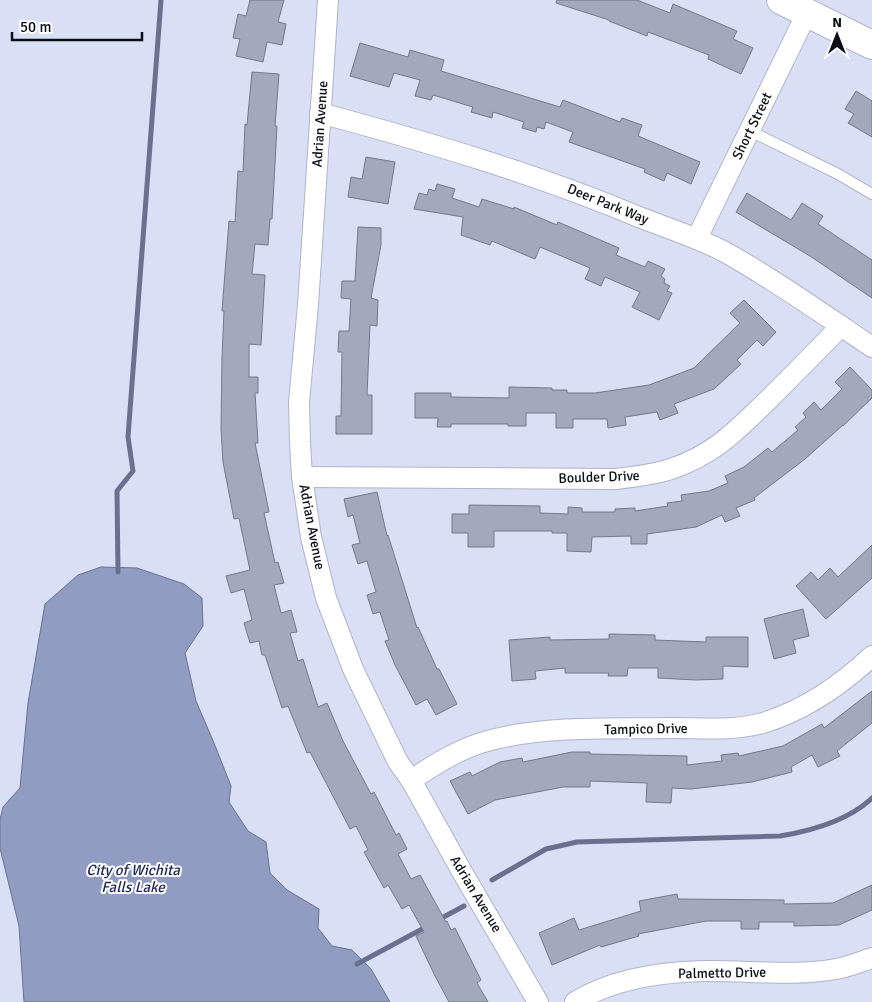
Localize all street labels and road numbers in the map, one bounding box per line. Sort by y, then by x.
street label: Adrian Avenue [308,80,332,168]
street label: Short Street [728,90,776,162]
street label: Deer Park Way [565,180,652,228]
street label: Boulder Drive [558,467,640,487]
street label: Adrian Avenue [295,483,329,571]
street label: Tampico Drive [604,720,688,738]
street label: Adrian Avenue [446,852,506,936]
street label: Palmetto Drive [678,964,766,982]

